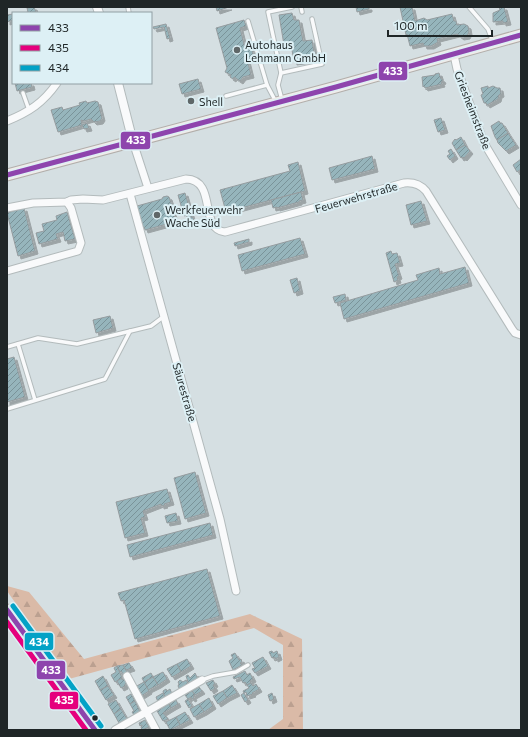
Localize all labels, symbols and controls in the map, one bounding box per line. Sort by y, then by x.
legend [12,12,152,84]
scale bar [388,12,492,38]
text: 100 m [394,18,428,32]
text: 433 [48,20,69,34]
place label: Autohaus Lehmann GmbH [245,38,326,64]
text: 435 [48,40,69,54]
marker: Autohaus Lehmann GmbH [232,45,242,55]
text: 434 [48,60,69,74]
line badge: 433 [378,61,408,81]
text: 433 [383,64,403,77]
street label: Griesheimstraße [452,69,494,151]
place label: Shell [199,95,223,108]
marker: Shell [186,96,196,106]
line badge: 433 [120,131,151,150]
text: 433 [126,133,146,146]
street label: Feuerwehrstraße [313,179,399,215]
place label: Werkfeuerwehr Wache Süd [165,203,244,229]
marker: Werkfeuerwehr Wache Süd [152,210,162,220]
street label: Säurestraße [170,361,200,423]
line badge: 434 [24,632,54,651]
text: 434 [29,635,49,648]
line badge: 433 [36,660,66,680]
text: 433 [41,663,61,676]
line badge: 435 [49,691,79,710]
text: 435 [54,693,74,706]
unlabelled marker [90,713,100,723]

